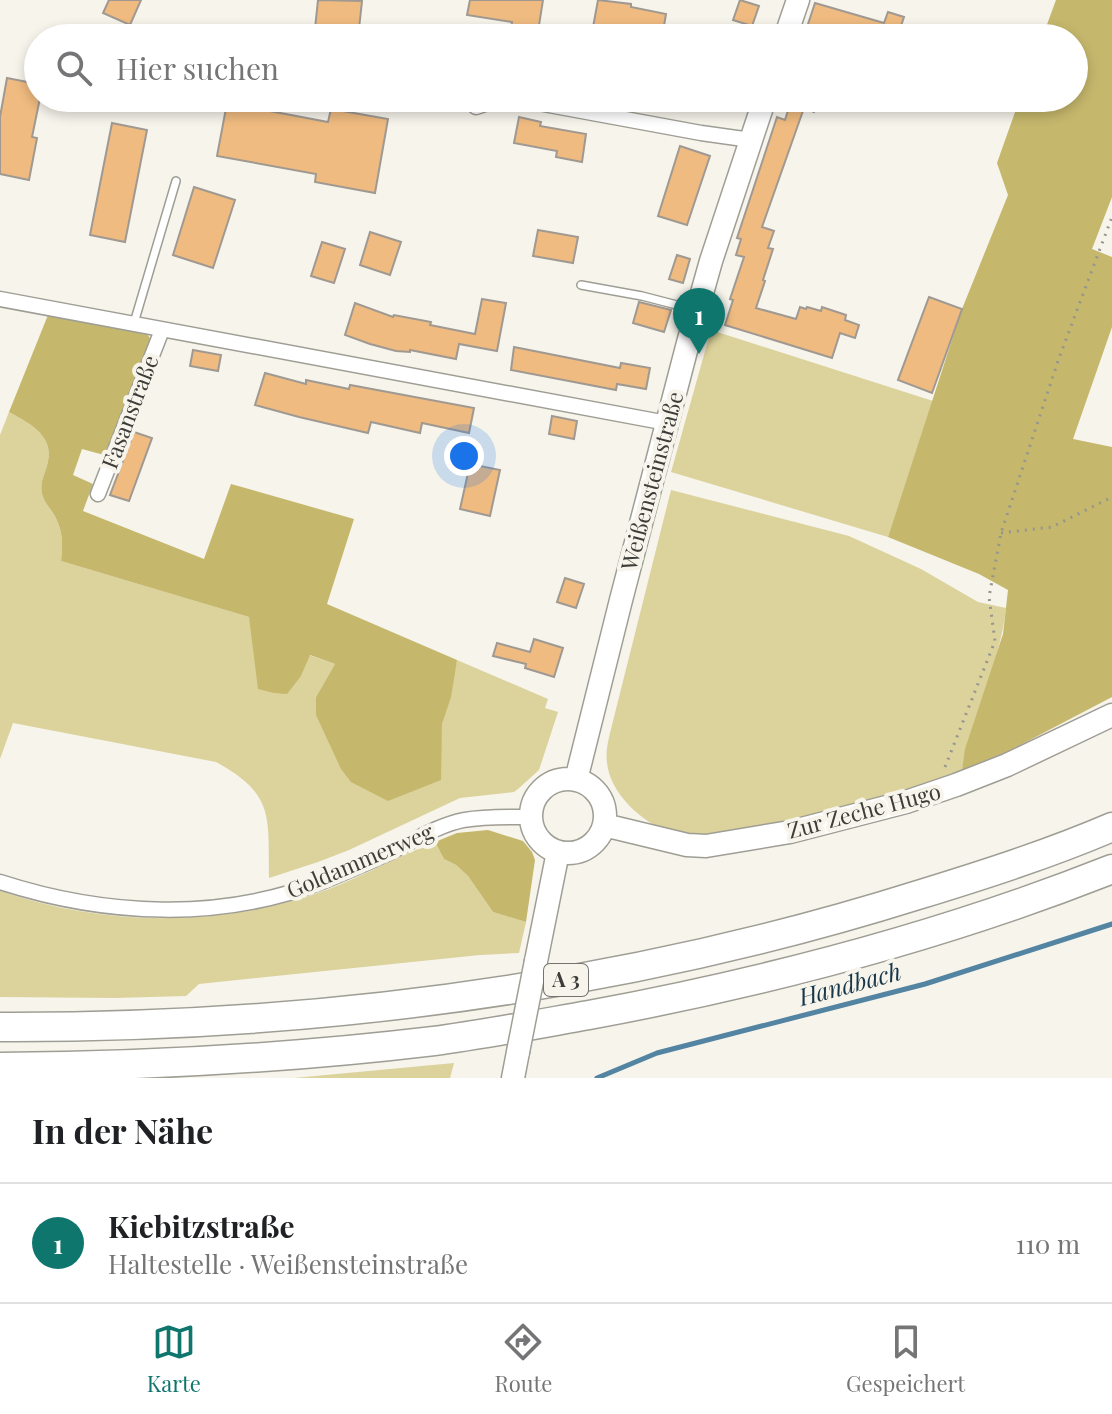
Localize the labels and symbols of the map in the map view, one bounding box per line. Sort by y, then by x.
pin: 1 [673,288,725,354]
street label: Fasanstraße [94,351,164,473]
street label: Weißensteinstraße [613,388,689,574]
your location [444,436,484,476]
street label: Zur Zeche Hugo [784,775,944,845]
street label: Goldammerweg [282,816,438,904]
water label: Handbach [794,954,904,1012]
road number: A 3 [544,964,588,996]

